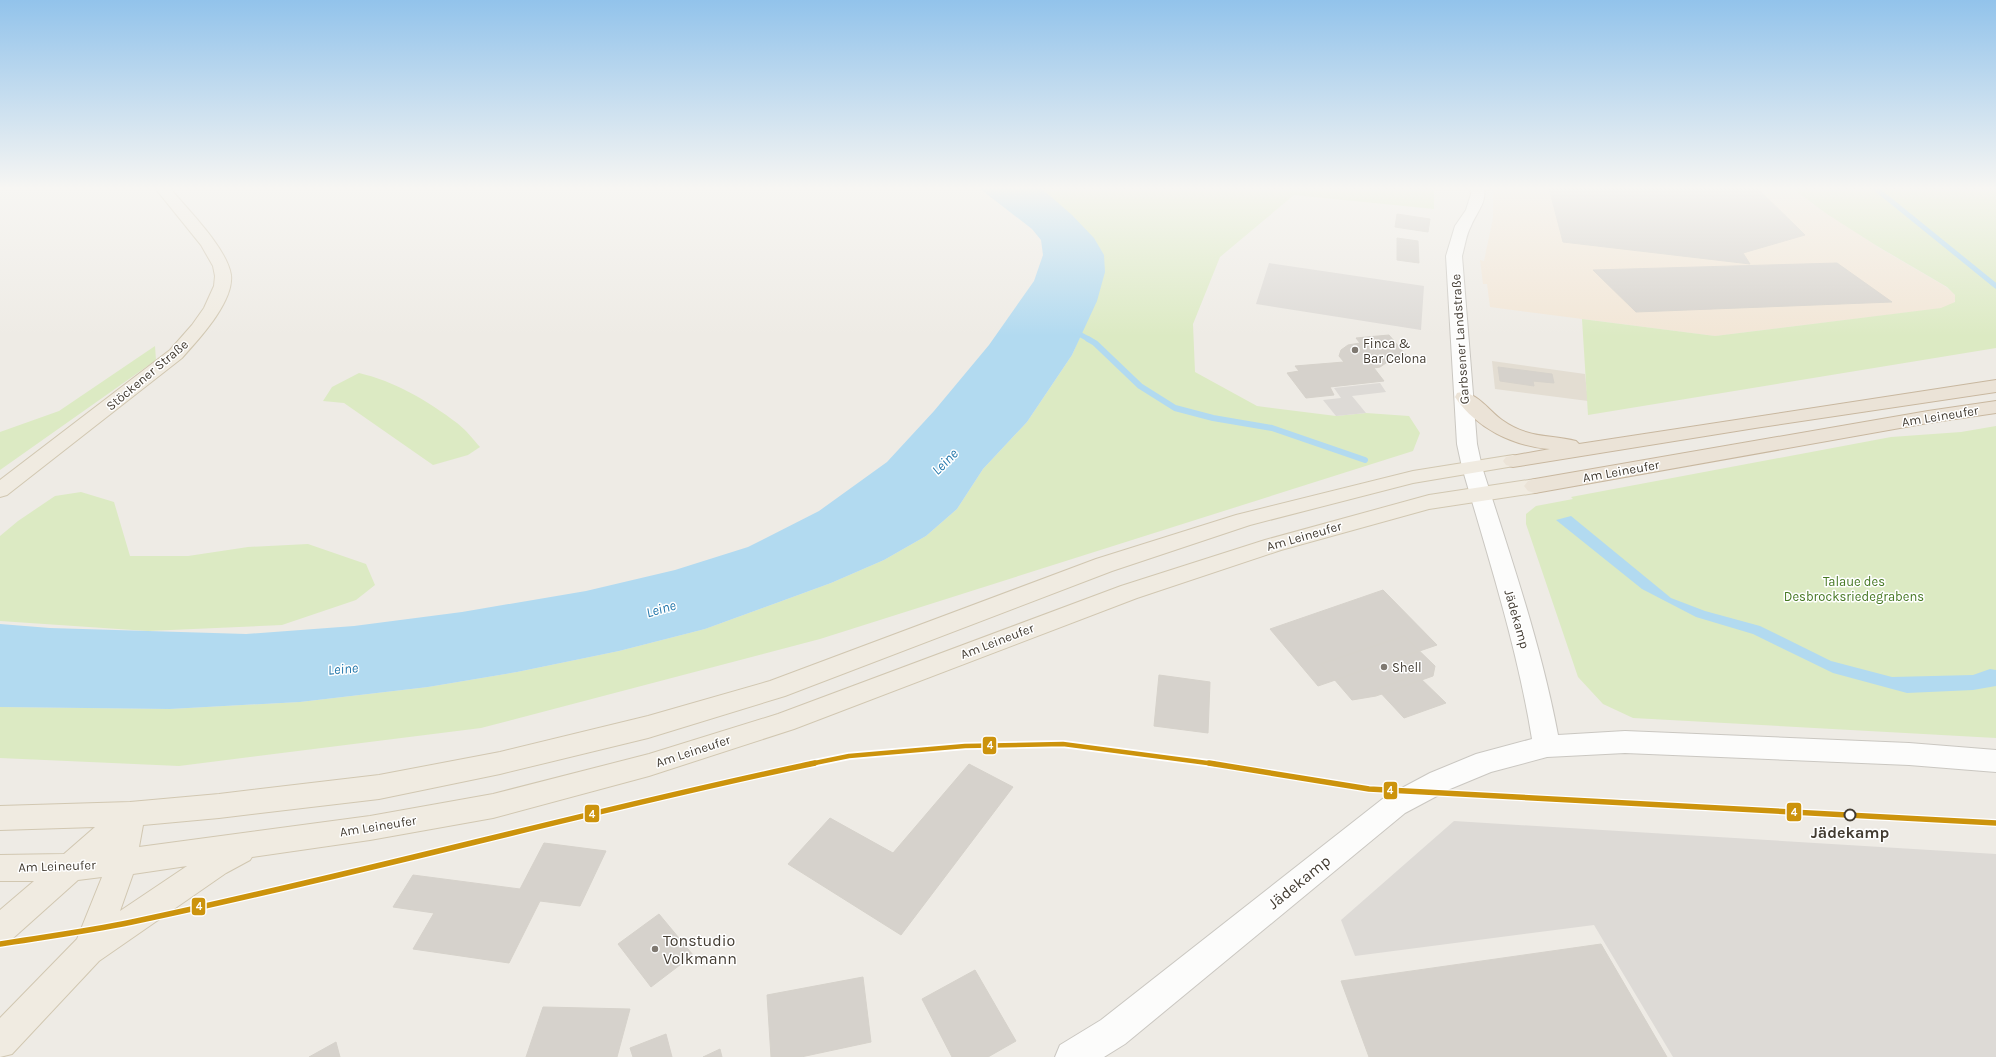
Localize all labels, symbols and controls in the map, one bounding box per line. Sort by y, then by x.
street label: Garbsener Landstraße [1448,273,1472,405]
street label: Stöckener Straße [103,336,191,414]
place label: Finca & Bar Celona [1363,336,1426,366]
marker: Finca & Bar Celona [1350,345,1360,355]
street label: Am Leineufer [1901,402,1980,429]
water label: Leine [928,445,962,479]
street label: Am Leineufer [1581,457,1661,485]
street label: Am Leineufer [1265,518,1344,554]
park label: Talaue des Desbrocksriedegrabens [1784,574,1924,604]
street label: Jädekamp [1501,588,1533,650]
water label: Leine [644,597,678,621]
street label: Am Leineufer [958,620,1036,662]
water label: Leine [327,659,359,679]
place label: Shell [1392,660,1422,675]
marker: Shell [1379,662,1389,672]
street label: Am Leineufer [654,732,732,770]
line badge: 4 [982,736,997,755]
text: 4 [987,739,994,752]
line badge: 4 [1383,781,1398,800]
text: 4 [1387,784,1394,797]
line badge: 4 [1786,802,1802,822]
line badge: 4 [584,804,600,823]
text: 4 [1791,806,1798,819]
text: 4 [589,808,596,821]
marker: Jädekamp [1843,808,1857,822]
street label: Am Leineufer [339,812,418,839]
place label: Jädekamp [1811,823,1890,842]
street label: Jädekamp [1264,851,1334,913]
street label: Am Leineufer [18,857,96,875]
line badge: 4 [191,897,206,916]
text: 4 [196,900,203,913]
place label: Tonstudio Volkmann [663,931,737,968]
marker: Tonstudio Volkmann [650,944,660,954]

